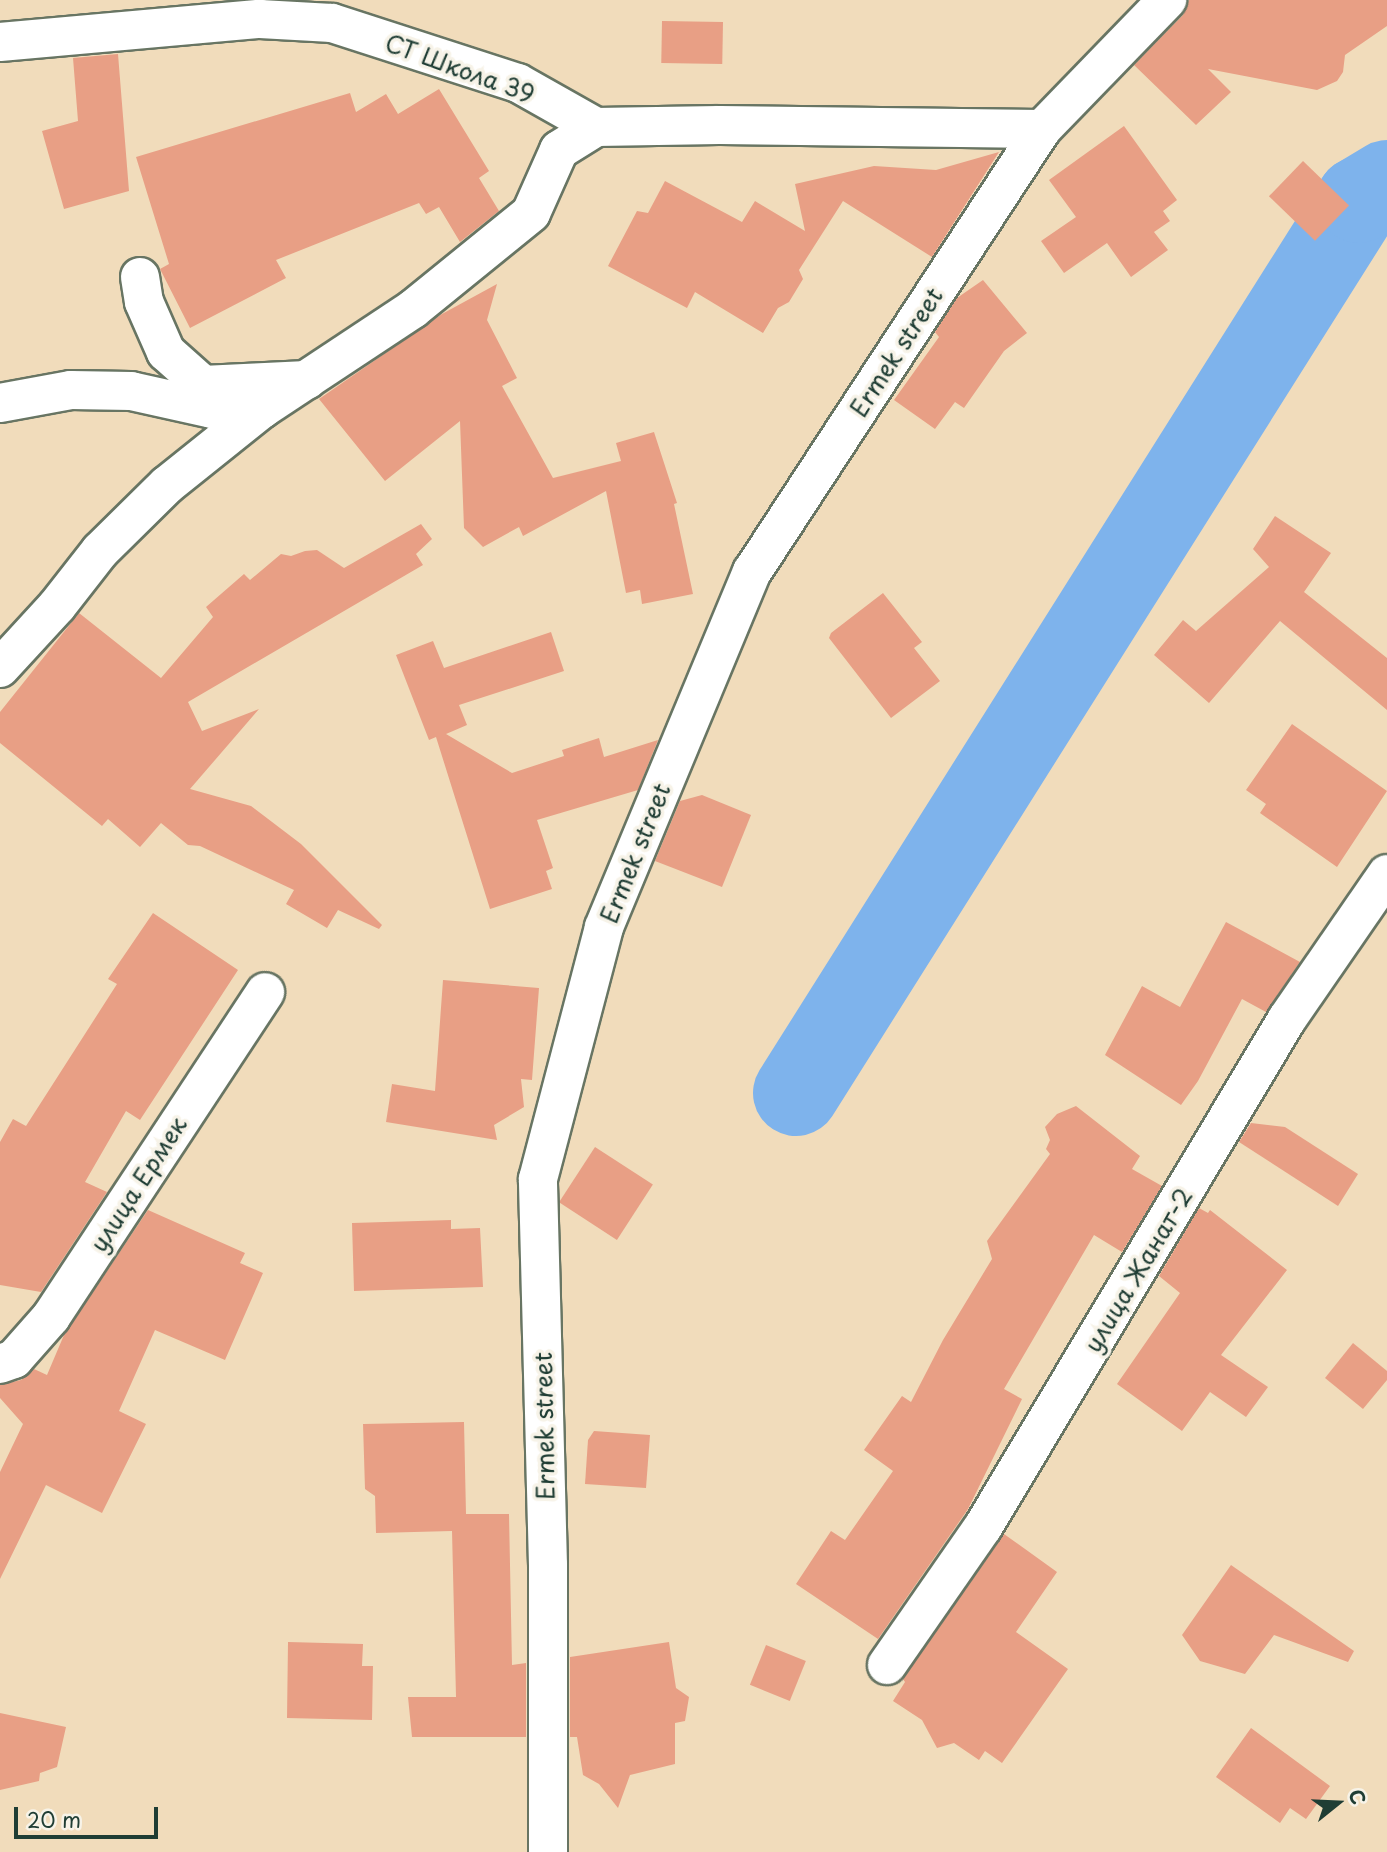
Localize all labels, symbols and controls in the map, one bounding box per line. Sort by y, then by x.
street label: СТ Школа 39 [380,27,540,109]
street label: Ermek street [843,281,949,423]
street label: Ermek street [594,778,676,928]
street label: улица Ермек [83,1111,193,1257]
street label: улица Жанат-2 [1077,1182,1199,1358]
street label: Ermek street [528,1351,560,1501]
north arrow [1303,1768,1373,1838]
text: С [1342,1785,1373,1808]
scale bar [18,1792,161,1836]
text: 20 m [27,1803,81,1835]

